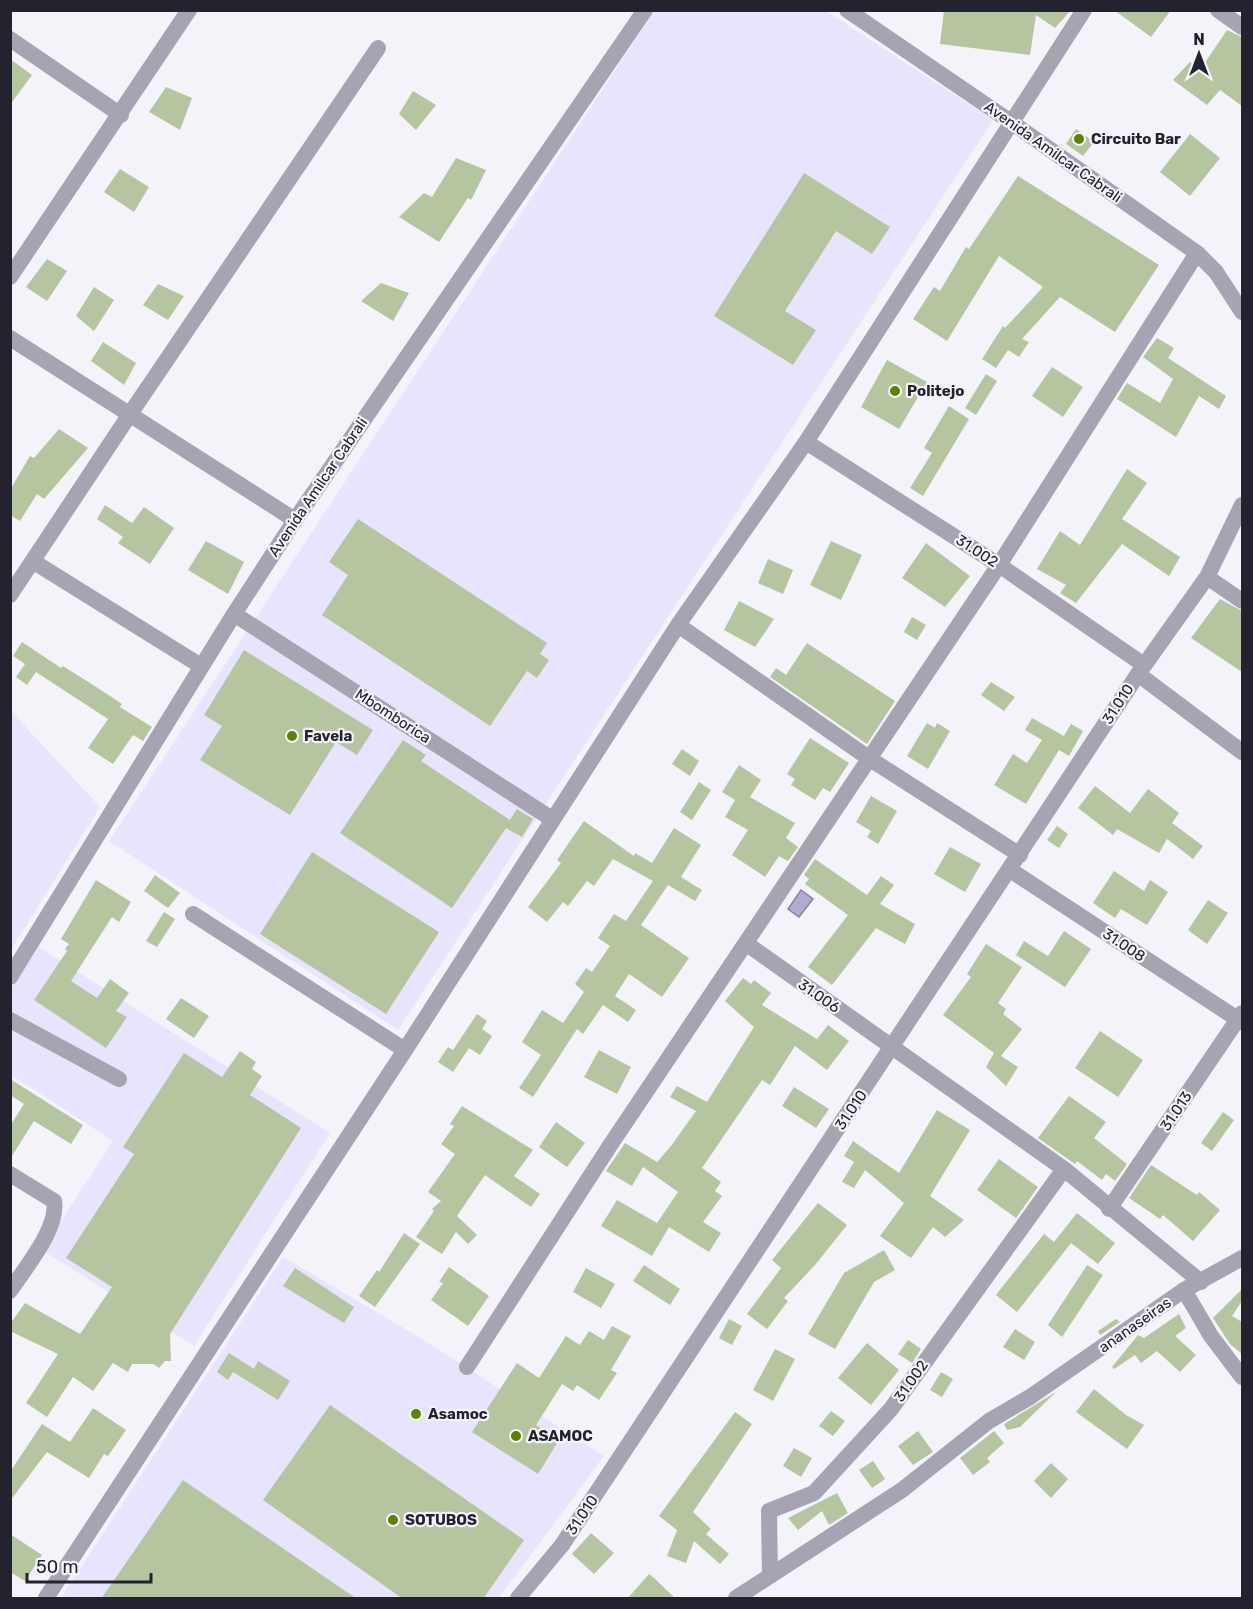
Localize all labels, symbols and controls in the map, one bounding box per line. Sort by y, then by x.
north arrow [1169,24,1229,84]
text: N [1193,30,1205,49]
street label: Avenida Amilcar Cabrali [981,98,1125,206]
place label: Circuito Bar [1091,130,1181,148]
marker: Circuito Bar [1072,132,1086,146]
place label: Politejo [907,382,964,400]
marker: Politejo [888,384,902,398]
street label: Avenida Amilcar Cabrali [265,414,371,560]
street label: 31.002 [953,531,1002,571]
street label: 31.010 [1098,681,1138,727]
street label: Mbomborica [352,685,434,747]
place label: Favela [304,727,352,745]
marker: Favela [285,729,299,743]
street label: 31.008 [1099,925,1149,965]
street label: 31.006 [795,975,843,1017]
street label: 31.010 [831,1087,871,1133]
street label: 31.013 [1156,1088,1196,1134]
street label: ananaseiras [1095,1293,1175,1357]
street label: 31.002 [890,1357,932,1405]
place label: Asamoc [428,1405,488,1423]
marker: Asamoc [409,1407,423,1421]
place label: ASAMOC [528,1427,593,1445]
marker: ASAMOC [509,1429,523,1443]
street label: 31.010 [562,1492,602,1538]
place label: SOTUBOS [405,1511,477,1529]
marker: SOTUBOS [386,1513,400,1527]
scale bar [27,1546,152,1584]
text: 50 m [36,1556,79,1578]

